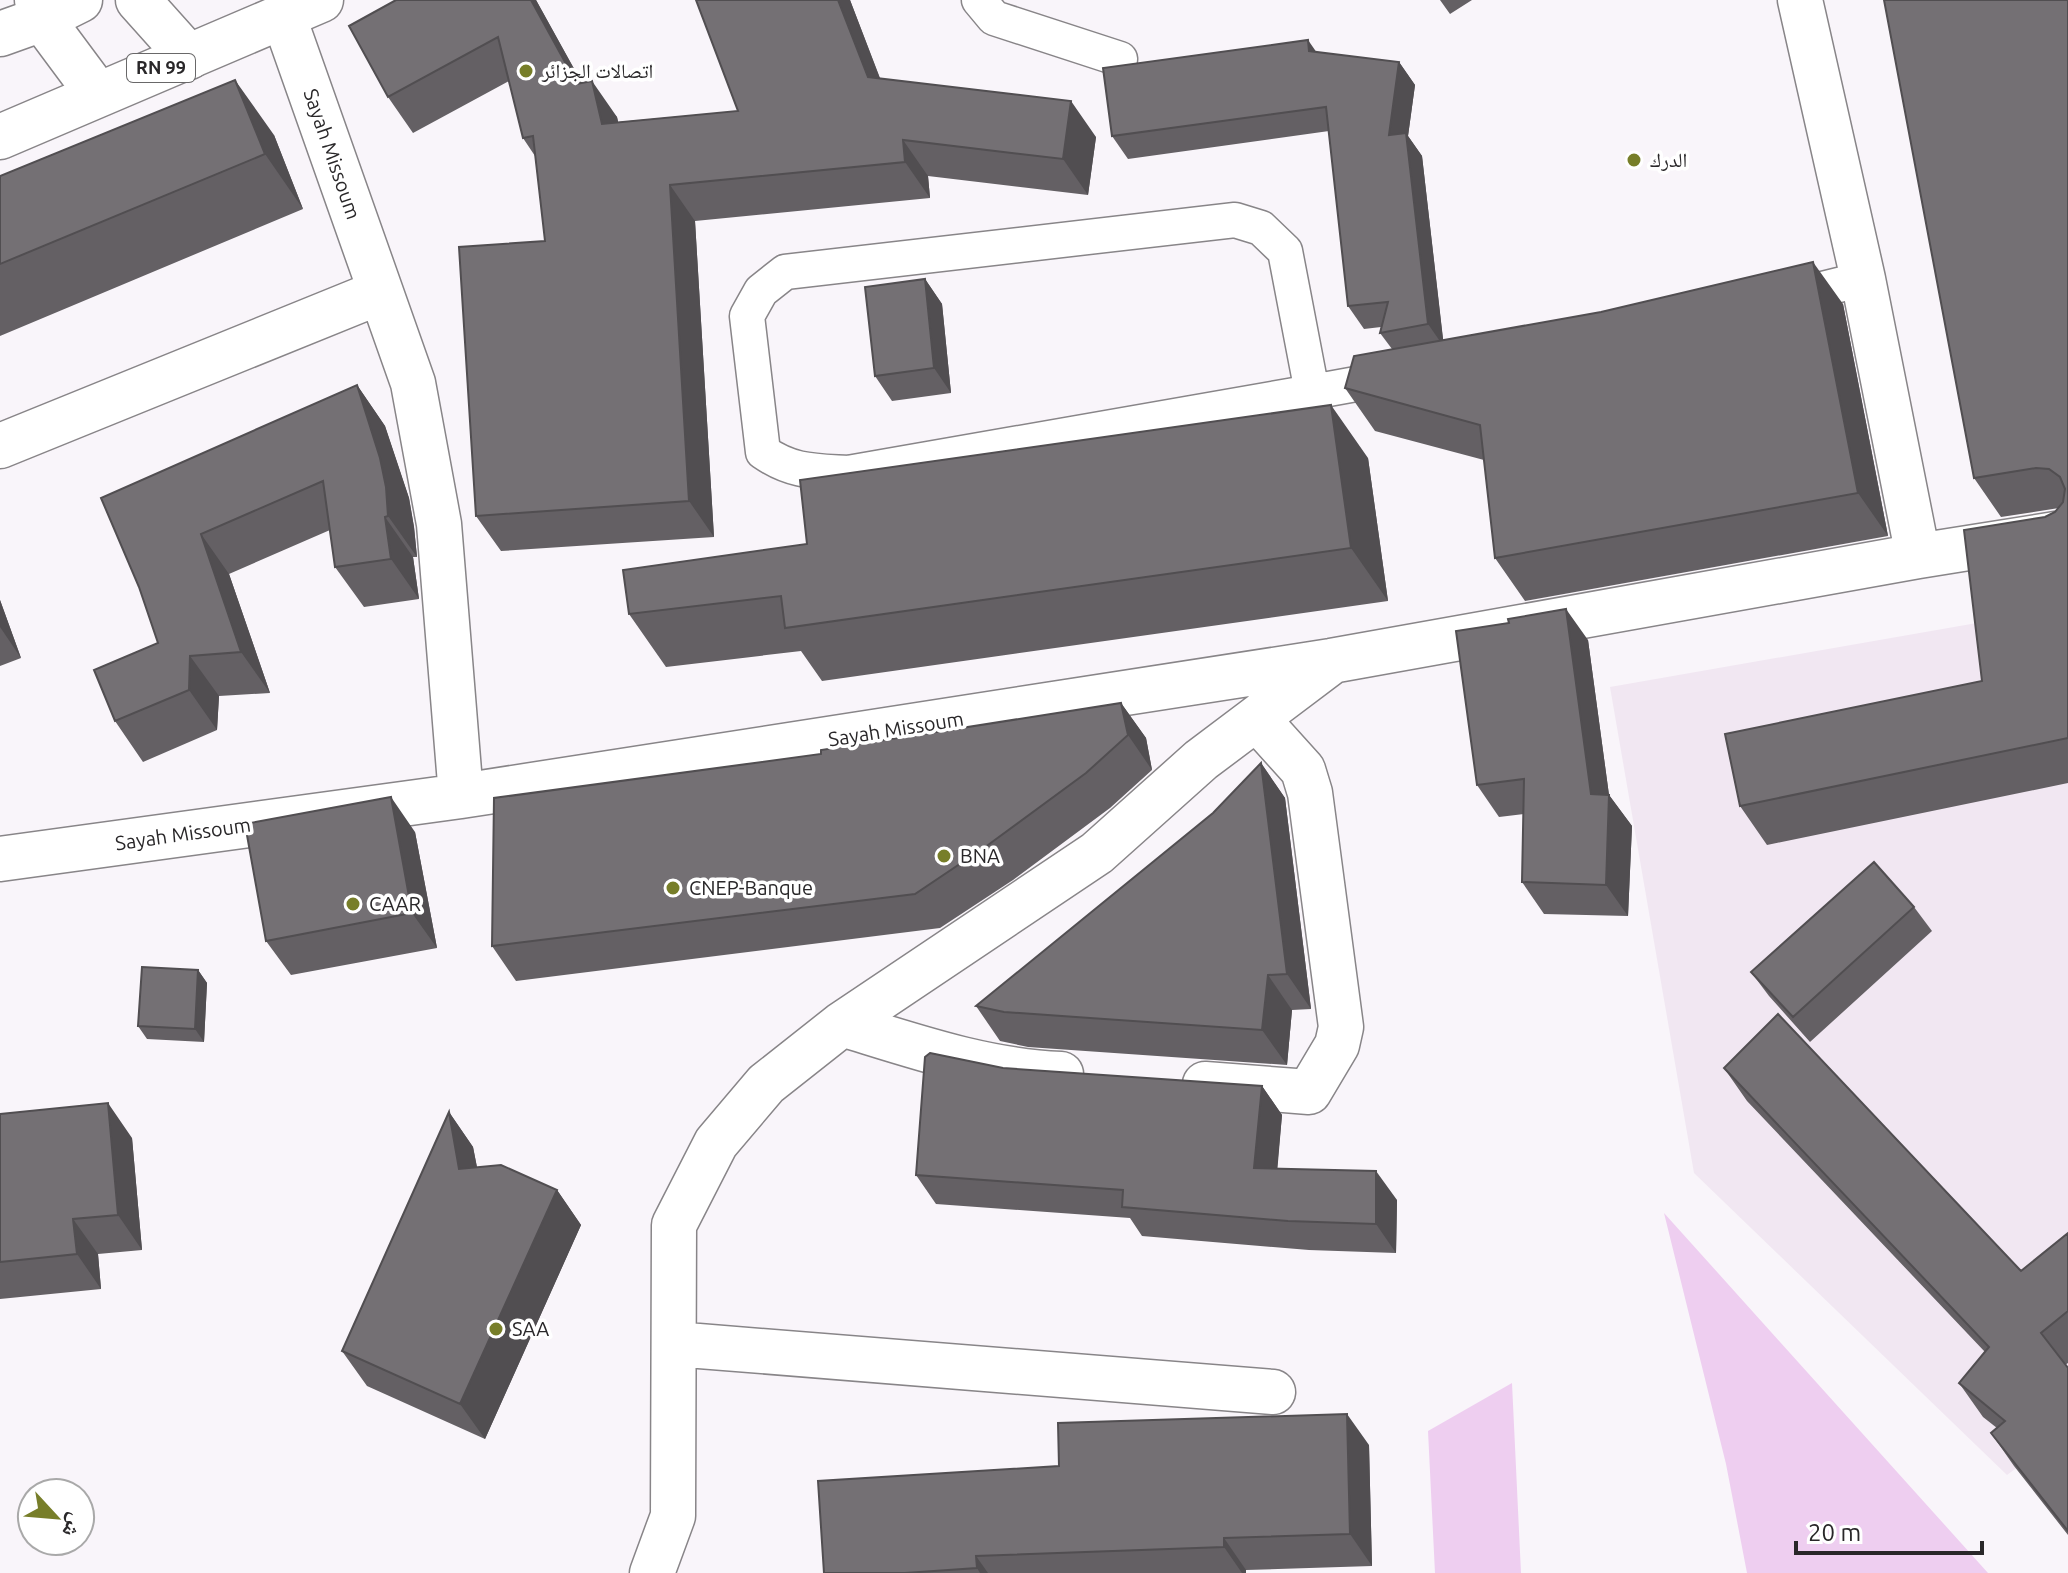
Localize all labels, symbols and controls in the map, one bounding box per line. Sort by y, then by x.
road number: RN 99 [127,54,195,82]
place label: اتصالات الجزائر [541,59,653,82]
marker: اتصالات الجزائر [517,62,535,80]
street label: Sayah Missoum [299,85,366,222]
place label: الدرك [1650,148,1687,171]
marker: الدرك [1625,151,1643,169]
street label: Sayah Missoum [827,706,965,751]
street label: Sayah Missoum [114,813,252,854]
place label: BNA [960,844,1000,867]
marker: BNA [935,847,953,865]
place label: CNEP-Banque [689,876,813,899]
marker: CNEP-Banque [664,879,682,897]
place label: CAAR [369,892,421,915]
marker: CAAR [344,895,362,913]
place label: SAA [512,1317,549,1340]
marker: SAA [487,1320,505,1338]
north arrow [16,1477,96,1557]
scale bar [1796,1505,1982,1555]
text: ش [56,1509,91,1542]
text: 20 m [1808,1519,1861,1546]

